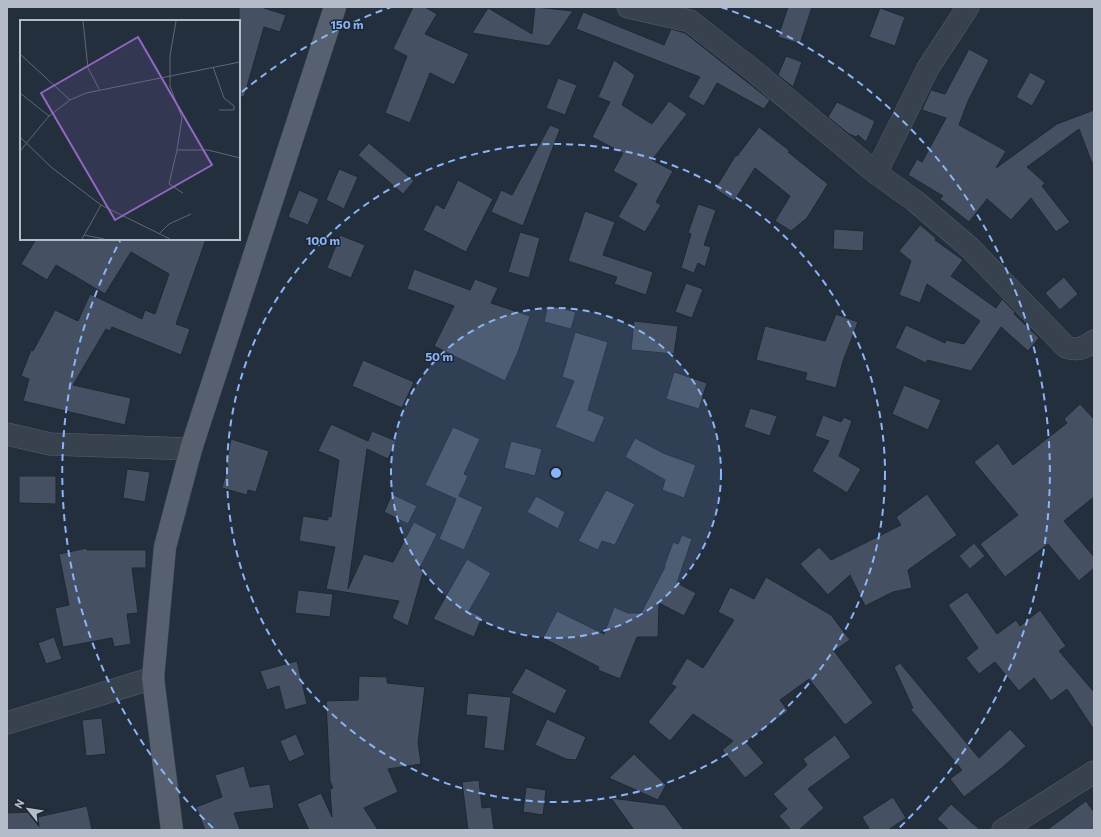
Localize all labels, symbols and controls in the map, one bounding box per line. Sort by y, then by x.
text: 150 m [330,17,364,31]
inset map [20,20,240,240]
text: 100 m [306,233,340,247]
text: 50 m [425,349,453,363]
centre of rings [549,466,563,480]
north arrow [8,789,48,829]
text: N [11,797,27,811]

